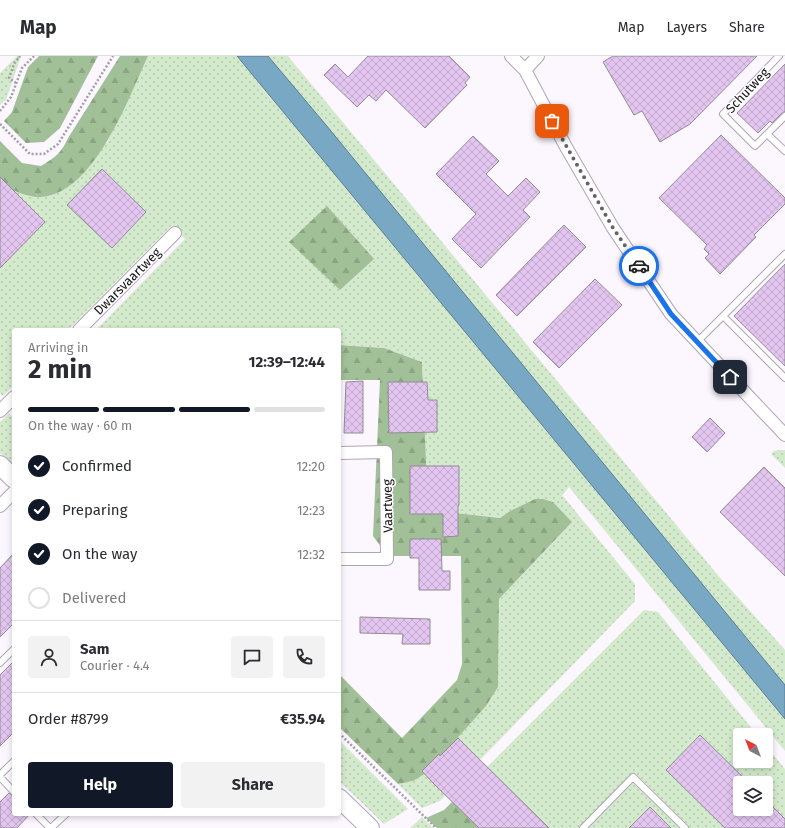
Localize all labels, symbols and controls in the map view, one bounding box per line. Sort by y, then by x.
text: Map [20,16,57,39]
text: Map [618,19,644,36]
text: Layers [666,19,707,36]
text: Share [729,19,765,36]
street label: Schutweg [723,64,772,116]
pin [535,104,569,138]
icon: bag [541,110,563,132]
street label: Dwarsvaartweg [91,245,164,318]
courier [619,246,659,286]
icon: car [628,255,650,277]
text: Arriving in [28,340,88,355]
text: 12:39–12:44 [248,353,325,371]
text: 2 min [28,354,92,385]
pin [713,360,747,394]
icon: home [719,366,741,388]
text: On the way · 60 m [28,418,132,433]
icon: check [28,455,50,477]
text: Confirmed [62,457,132,475]
text: 12:20 [296,459,325,474]
street label: Vaartweg [380,479,395,533]
icon: check [28,499,50,521]
text: Preparing [62,501,127,519]
text: 12:23 [297,503,325,518]
icon: check [28,543,50,565]
text: On the way [62,545,137,563]
text: 12:32 [297,547,325,562]
text: Delivered [62,589,126,607]
button: person [28,636,70,678]
button: chat [231,636,273,678]
button: phone [283,636,325,678]
text: Sam [80,640,109,658]
text: Courier · 4.4 [80,658,150,673]
text: Order #8799 [28,710,109,728]
text: €35.94 [280,710,325,728]
north arrow [733,728,773,768]
map controls [733,728,773,816]
button: Help [28,762,173,808]
button: Share [181,762,325,808]
button: layers [733,776,773,816]

